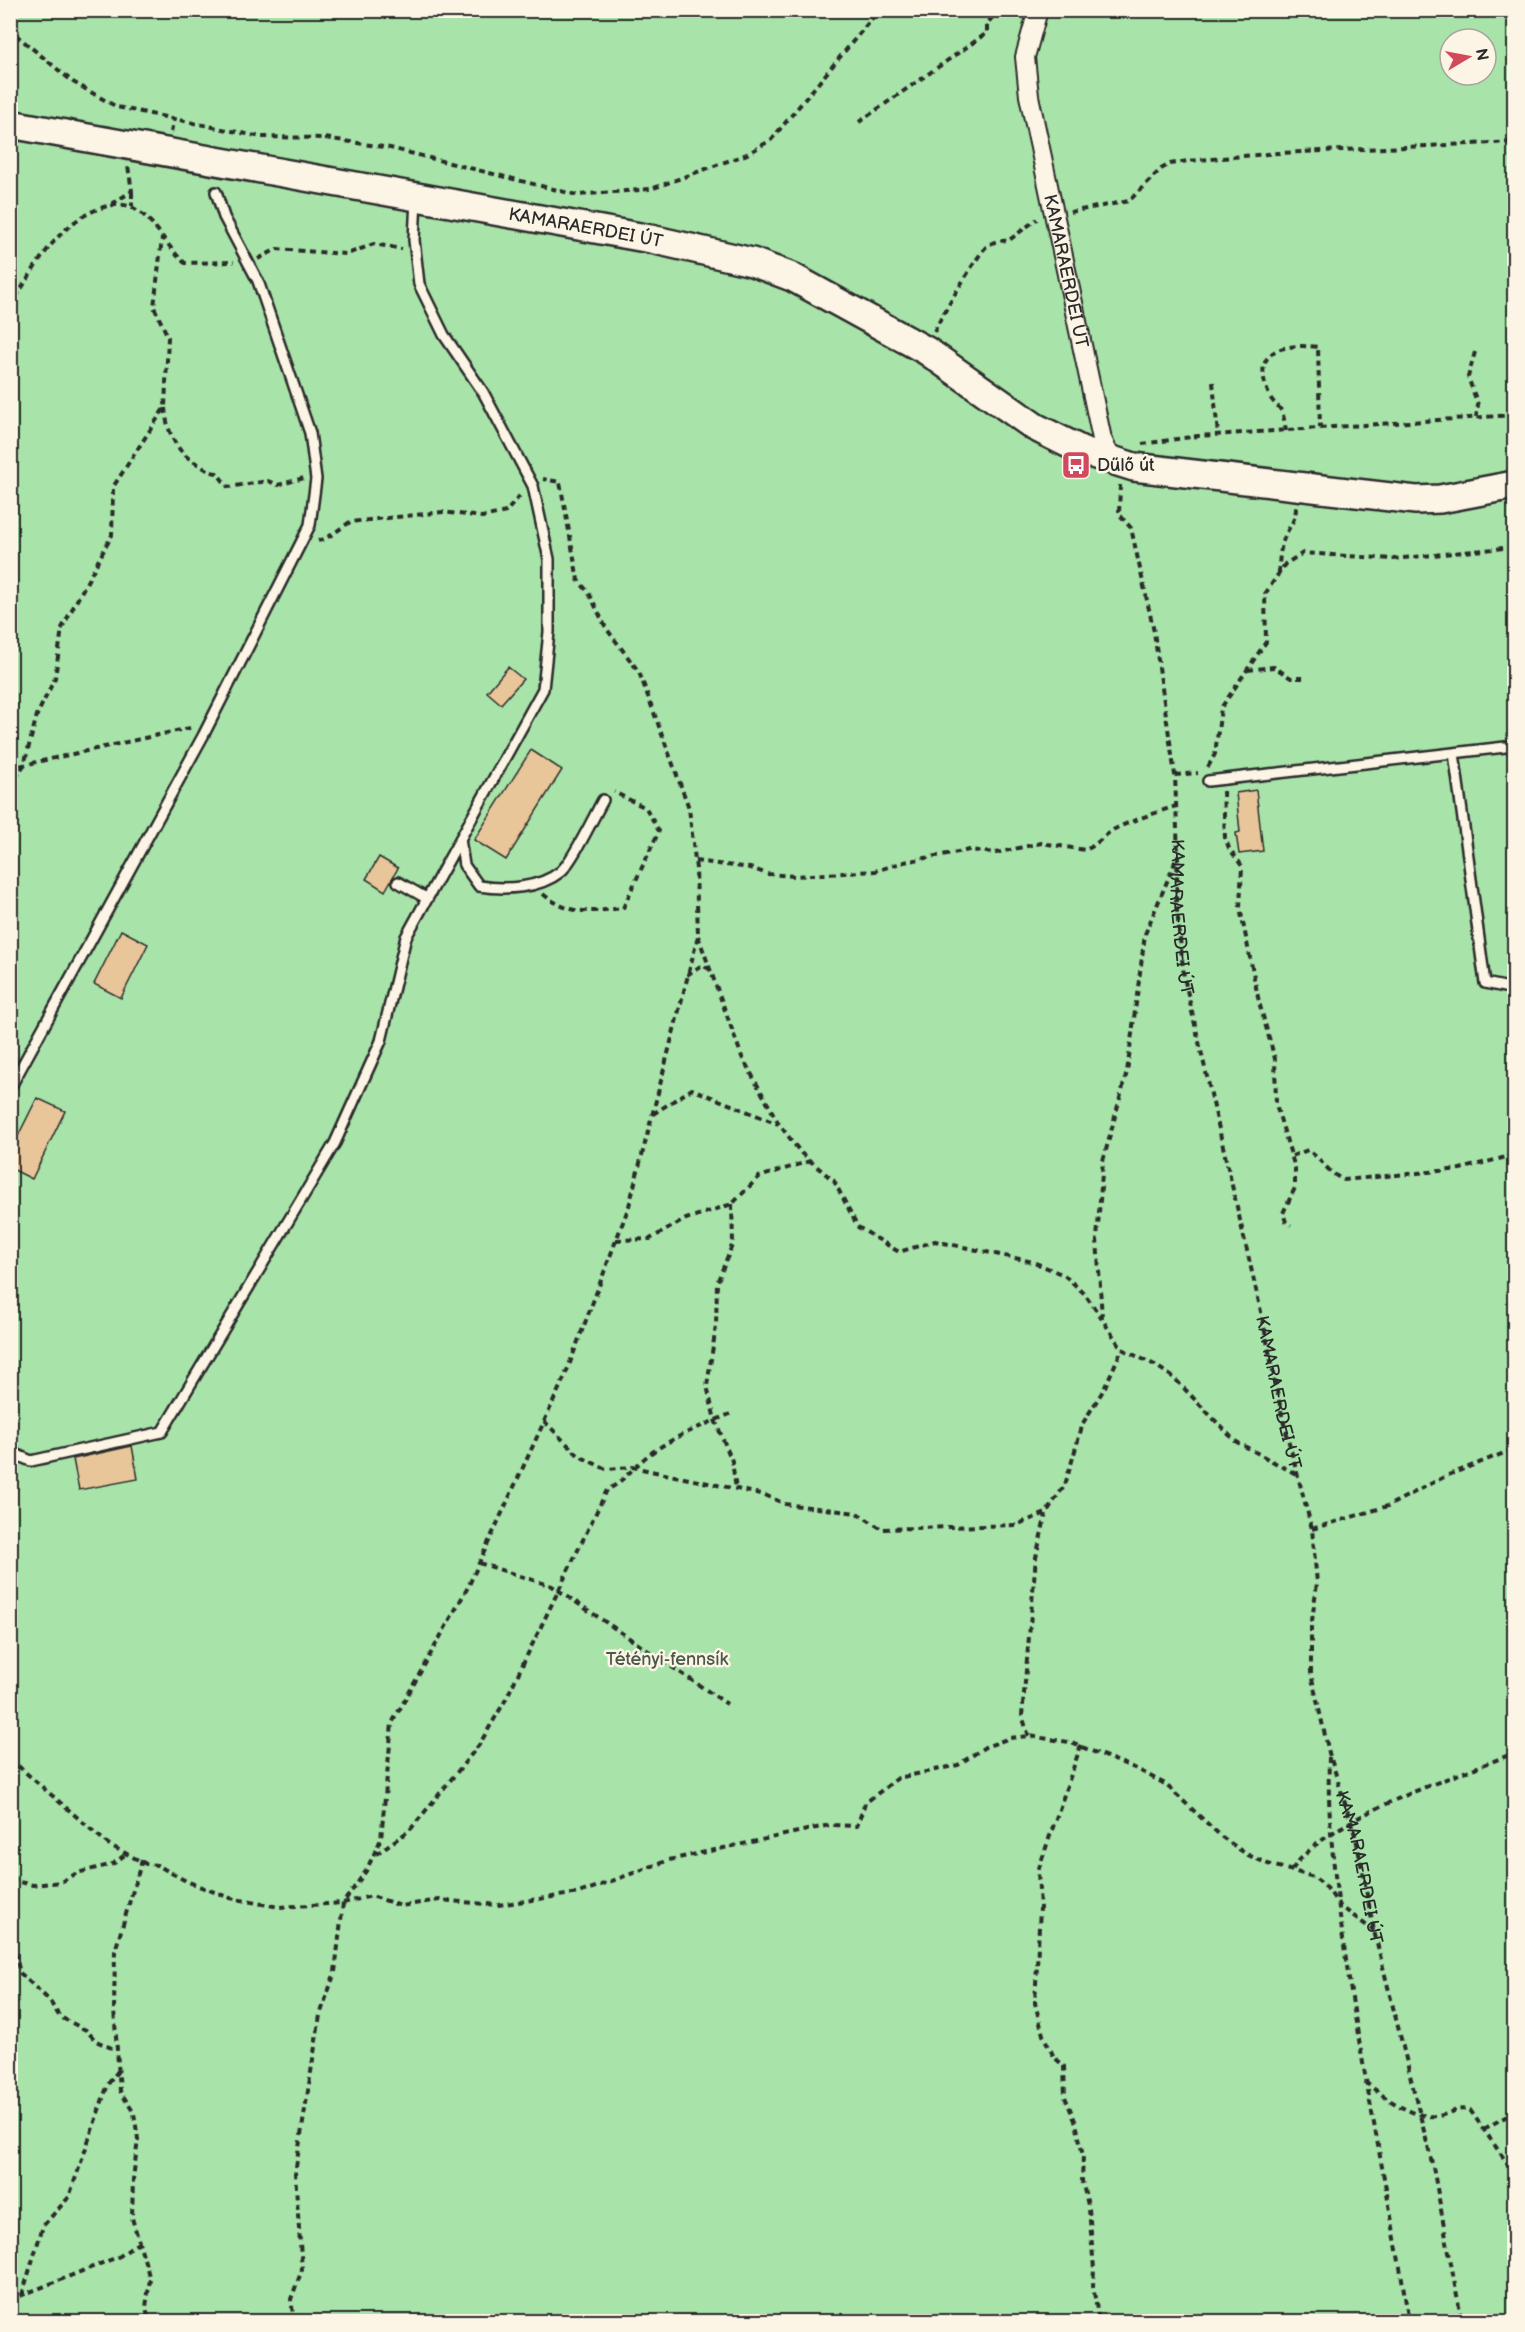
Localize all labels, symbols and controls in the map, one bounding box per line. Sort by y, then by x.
north arrow [1438,27,1498,87]
text: N [1471,47,1492,62]
street label: KAMARAERDEI ÚT [1039,192,1092,350]
street label: KAMARAERDEI ÚT [507,204,665,252]
bus stop icon: Dűlő út [1060,449,1092,481]
place label: Dűlő út [1097,455,1155,476]
street label: KAMARAERDEI ÚT [1165,839,1198,997]
street label: KAMARAERDEI ÚT [1251,1314,1306,1472]
park label: Tétényi-fennsík [606,1649,728,1670]
street label: KAMARAERDEI ÚT [1331,1788,1387,1946]

